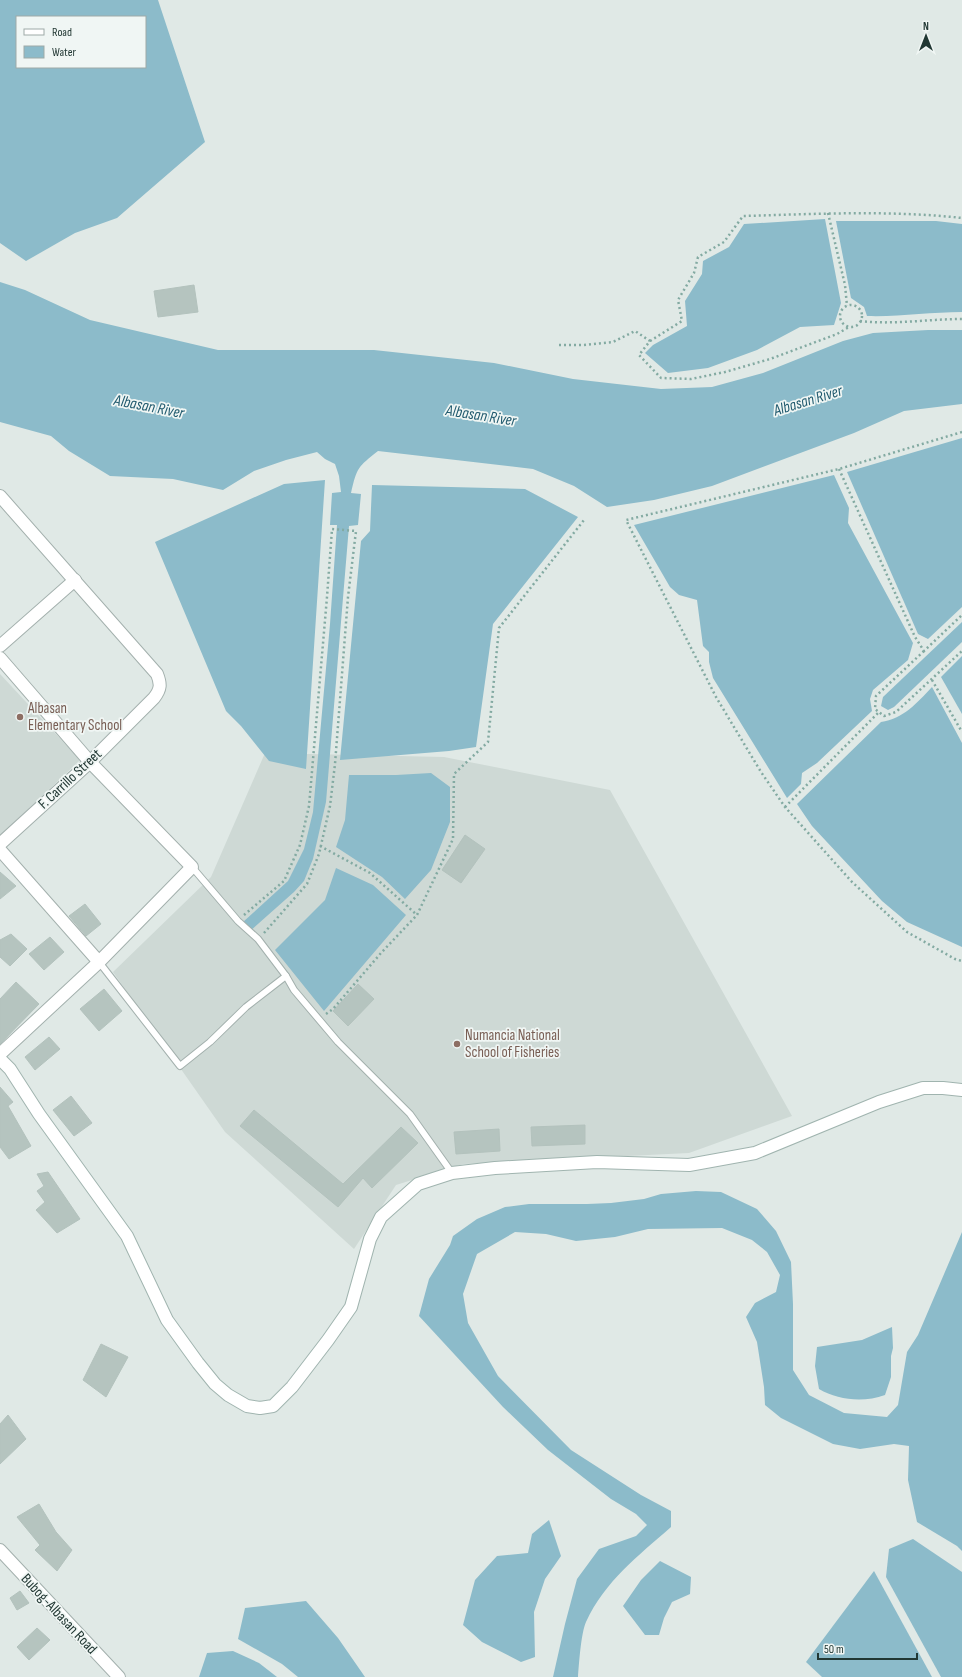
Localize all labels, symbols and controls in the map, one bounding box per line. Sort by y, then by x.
legend [16,16,146,68]
north arrow [906,16,946,56]
text: N [923,20,929,33]
text: Road [52,25,72,40]
text: Water [52,45,76,60]
water label: Albasan River [770,381,845,421]
water label: Albasan River [111,391,186,423]
water label: Albasan River [444,401,518,431]
place label: Albasan Elementary School [27,699,122,735]
marker: Albasan Elementary School [15,712,25,722]
street label: F. Carrillo Street [34,745,106,813]
place label: Numancia National School of Fisheries [465,1026,560,1062]
marker: Numancia National School of Fisheries [452,1039,462,1049]
street label: Bubog-Albasan Road [17,1570,101,1658]
scale bar [818,1635,917,1661]
text: 50 m [824,1642,844,1657]

